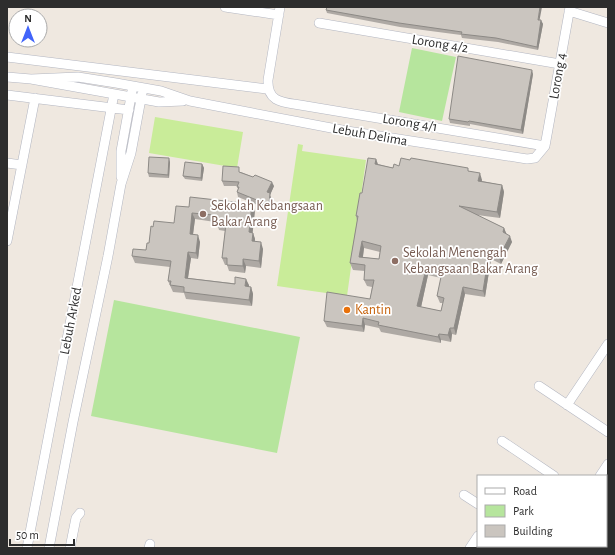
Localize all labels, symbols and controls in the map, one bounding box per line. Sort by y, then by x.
north arrow [8,8,48,48]
text: N [24,13,32,24]
street label: Lorong 4/2 [411,33,469,55]
street label: Lorong 4 [547,52,569,100]
street label: Lorong 4/1 [381,112,439,134]
street label: Lebuh Delima [331,122,409,149]
place label: Sekolah Kebangsaan Bakar Arang [211,199,323,229]
marker: Sekolah Kebangsaan Bakar Arang [198,209,208,219]
place label: Sekolah Menengah Kebangsaan Bakar Arang [403,246,538,276]
marker: Sekolah Menengah Kebangsaan Bakar Arang [390,256,400,266]
street label: Lebuh Arked [58,286,84,356]
place label: Kantin [355,303,391,317]
marker: Kantin [342,305,352,315]
legend [477,475,607,547]
text: Road [513,485,537,497]
text: Park [513,505,534,517]
scale bar [10,521,74,547]
text: Building [513,525,553,537]
text: 50 m [16,529,39,541]

